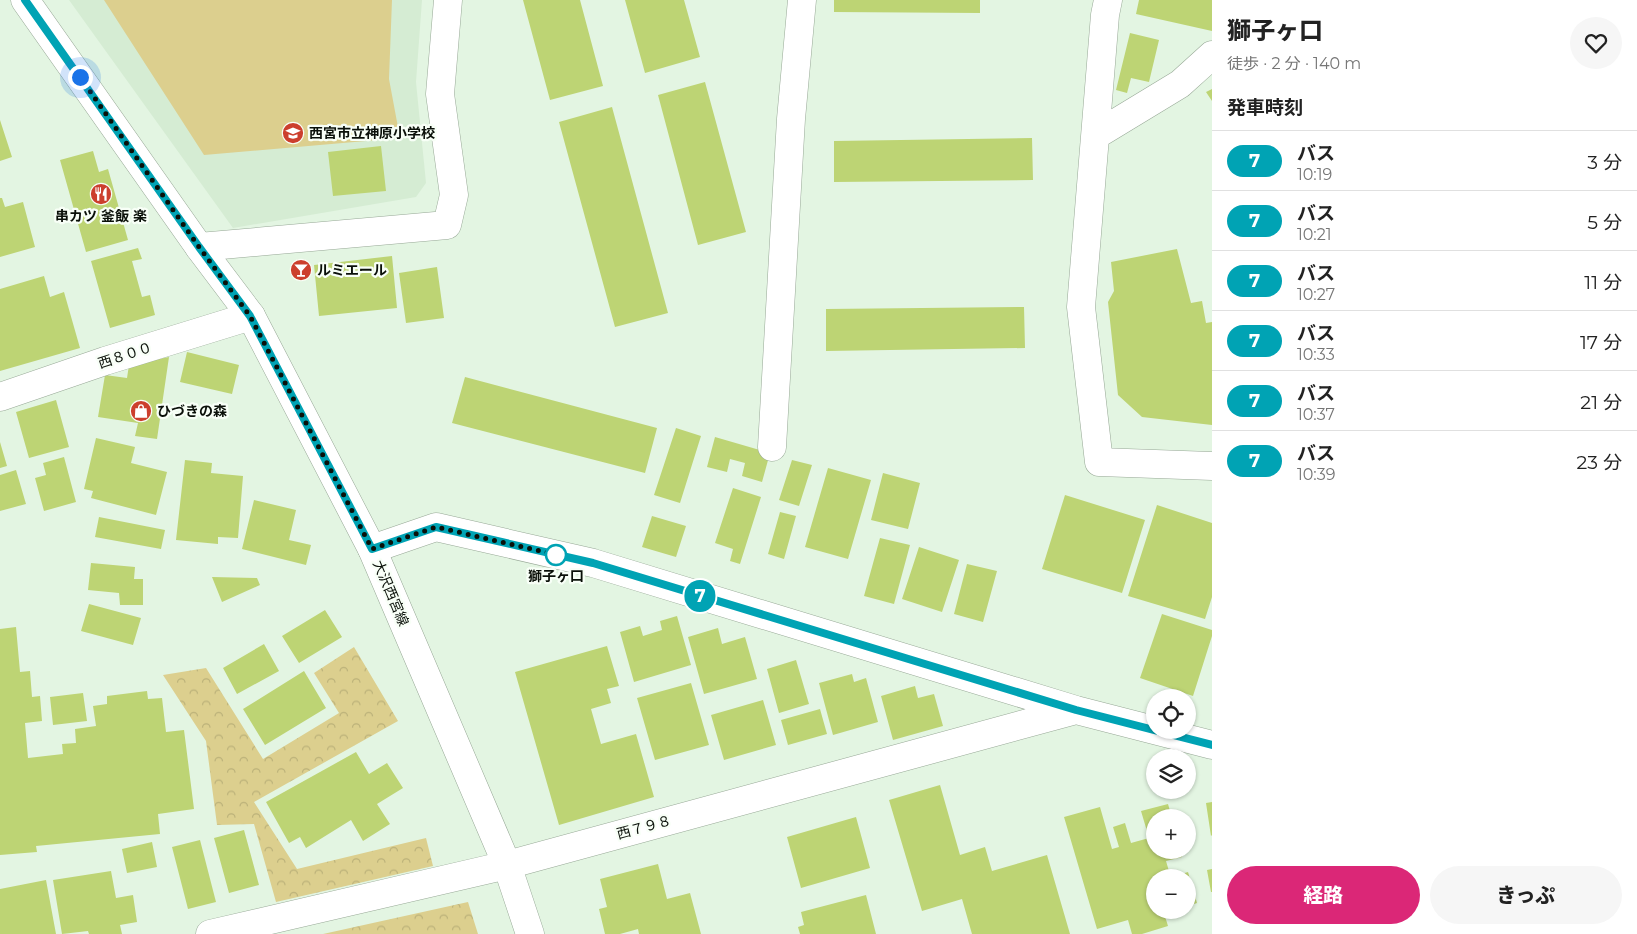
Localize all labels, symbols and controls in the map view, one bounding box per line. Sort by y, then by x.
text: 獅子ヶ口 [1227,16,1323,45]
button: heart [1570,17,1622,69]
text: 徒歩 · 2 分 · 140 m [1227,54,1361,73]
your location [68,65,93,90]
text: 発車時刻 [1227,96,1303,119]
school or university icon: 西宮市立神原小学校 [281,121,305,145]
place label: 西宮市立神原小学校 [309,124,435,142]
text: バス [1297,142,1335,165]
text: 7 [1249,150,1260,172]
text: 3 分 [1587,151,1622,174]
text: 10:19 [1297,165,1332,184]
restaurant icon: 串カツ 釜飯 楽 [89,182,113,206]
text: バス [1297,202,1335,225]
place label: 串カツ 釜飯 楽 [55,207,147,225]
text: 7 [1249,210,1260,232]
text: 5 分 [1587,211,1622,234]
text: 10:21 [1297,225,1332,244]
bar icon: ルミエール [289,258,313,282]
place label: ルミエール [317,261,387,279]
text: バス [1297,262,1335,285]
text: 7 [1249,270,1260,292]
text: 11 分 [1584,271,1622,294]
text: 10:27 [1297,285,1335,304]
text: バス [1297,322,1335,345]
text: 7 [1249,330,1260,352]
text: 17 分 [1580,331,1622,354]
street label: 西８００ [96,338,154,372]
text: 10:33 [1297,345,1335,364]
text: バス [1297,382,1335,405]
text: 7 [1249,390,1260,412]
text: 21 分 [1580,391,1622,414]
shop icon: ひづきの森 [129,399,153,423]
place label: ひづきの森 [157,402,227,420]
text: 10:37 [1297,405,1335,424]
text: バス [1297,442,1335,465]
text: 7 [1249,450,1260,472]
text: 23 分 [1577,451,1622,474]
text: 10:39 [1297,465,1336,484]
marker: 獅子ヶ口 [545,544,567,566]
street label: 大沢西宮線 [369,557,413,629]
place label: 獅子ヶ口 [528,567,584,585]
line badge: 7 [684,580,716,612]
text: 7 [694,585,706,607]
map controls [1146,689,1196,919]
button: locate [1146,689,1196,739]
button: layers [1146,749,1196,799]
button: + [1146,809,1196,859]
street label: 西７９８ [615,811,673,843]
button: 経路 [1227,866,1420,924]
button: きっぷ [1430,866,1622,924]
button: − [1146,869,1196,919]

